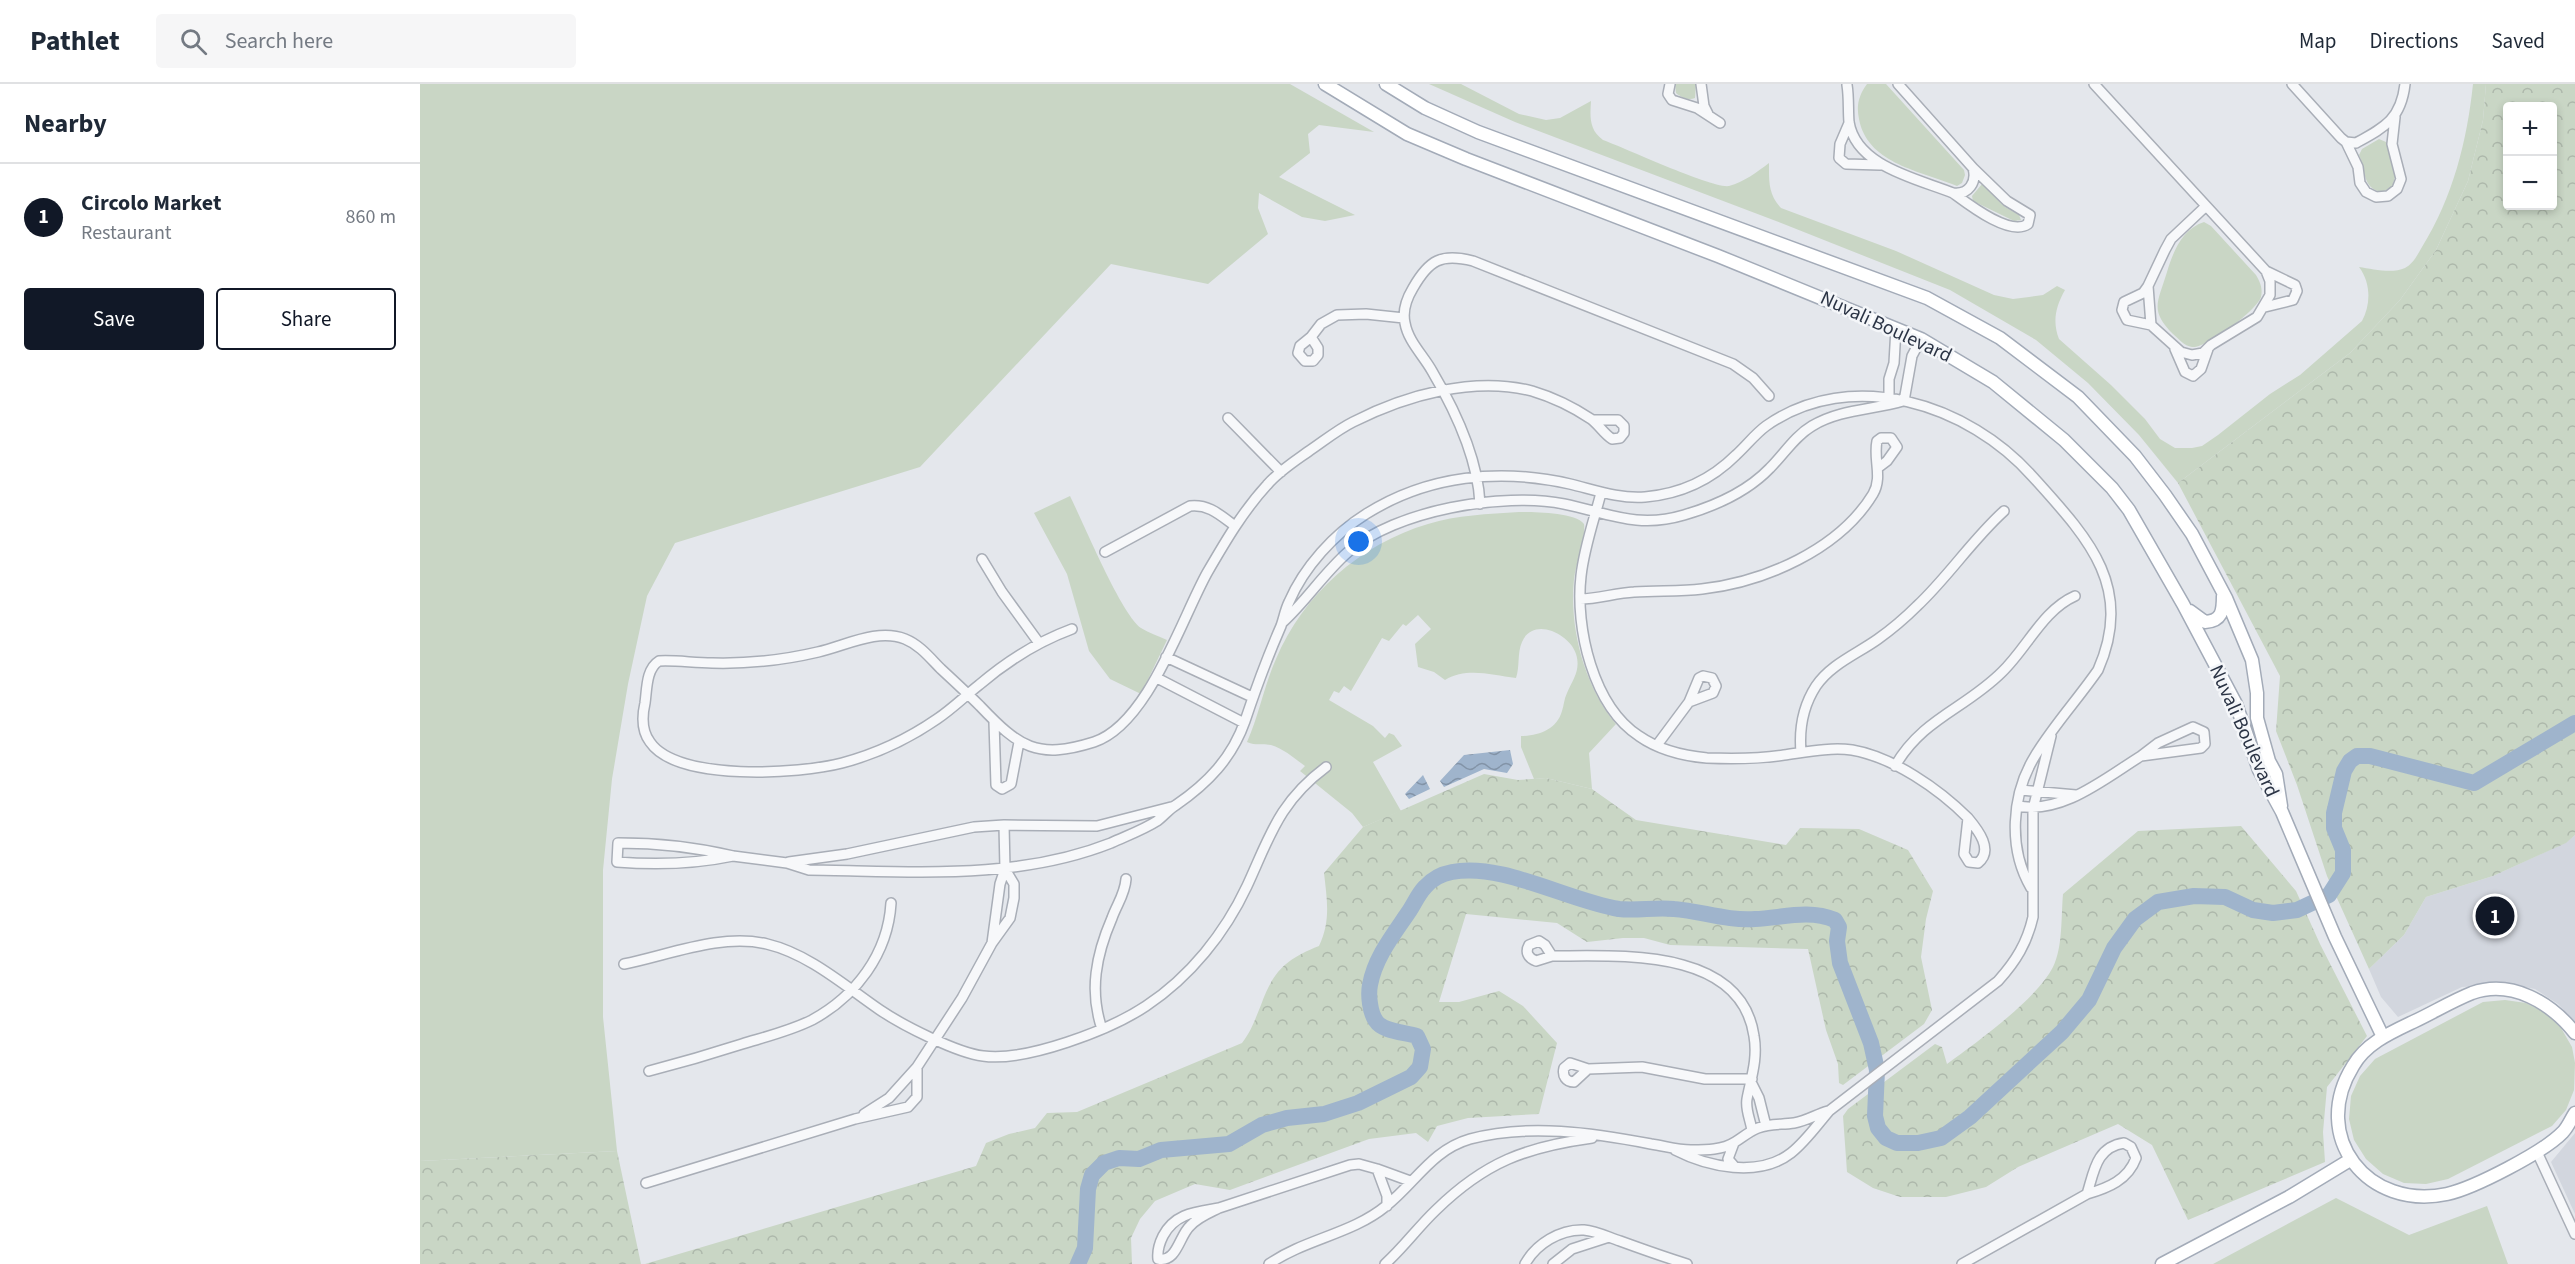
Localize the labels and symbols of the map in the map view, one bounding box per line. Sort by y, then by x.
street label: Nuvali Boulevard [1816,284,1956,370]
your location [1344,527,1373,556]
street label: Nuvali Boulevard [2202,660,2286,802]
pin: 1 [2476,894,2514,938]

